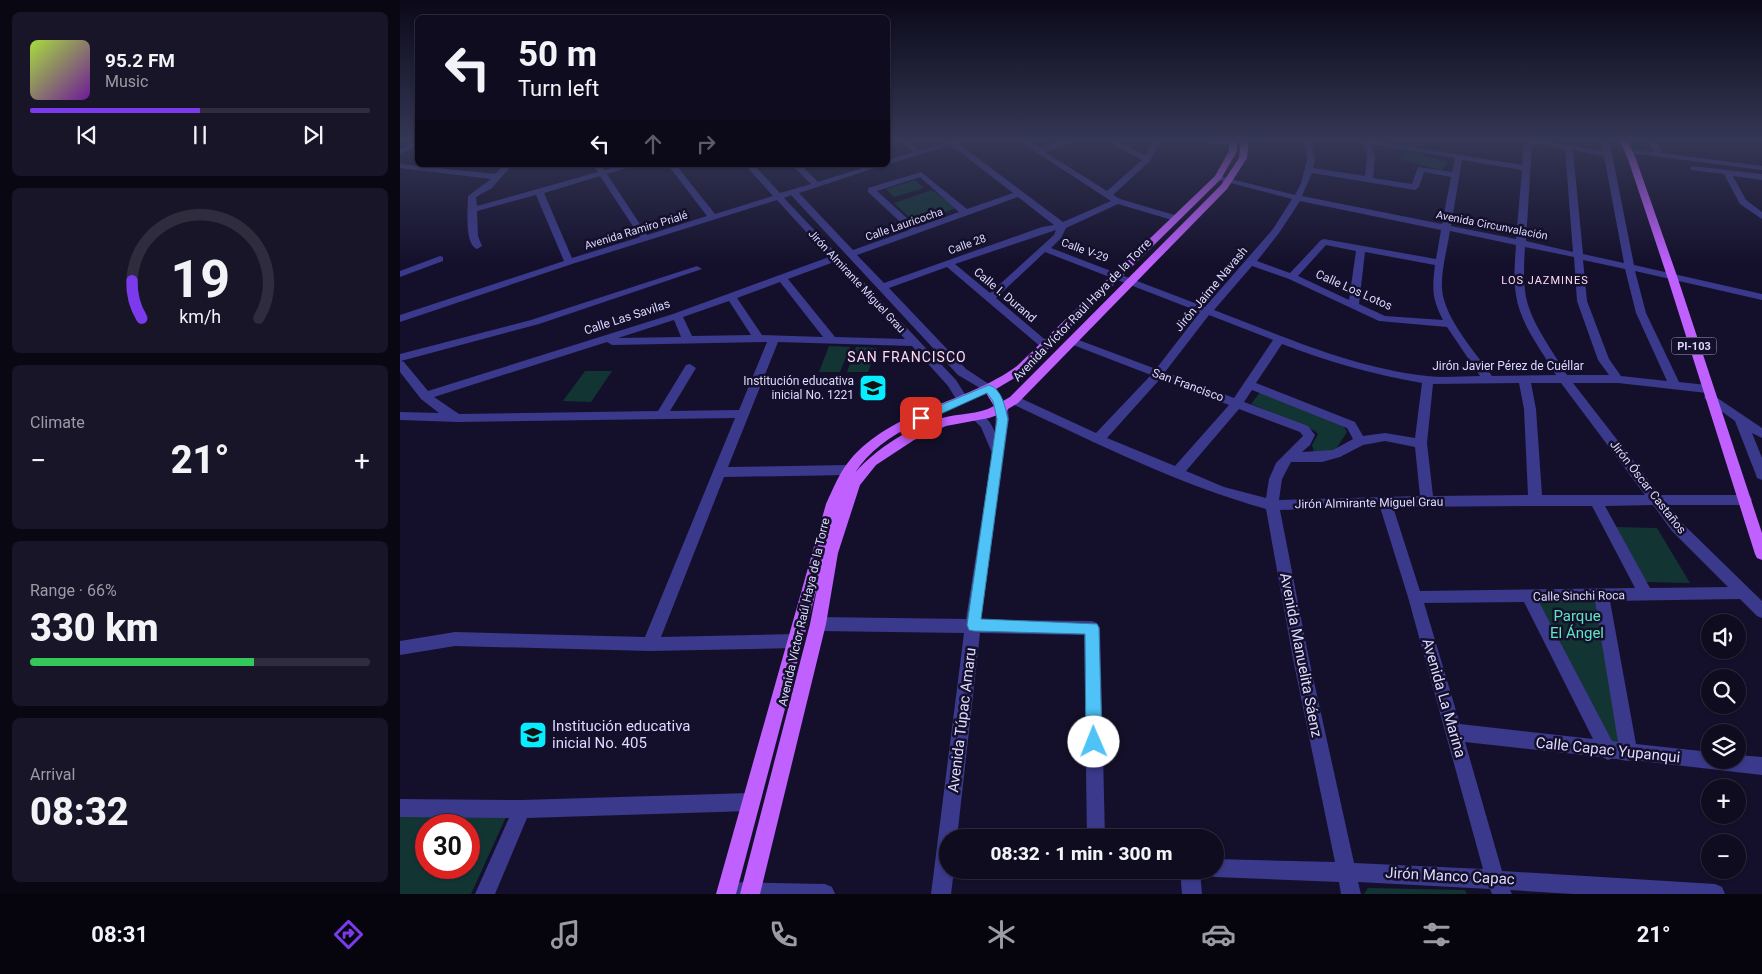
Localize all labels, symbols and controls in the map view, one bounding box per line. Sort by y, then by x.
text: 50 m [518,34,597,75]
icon: left [435,35,500,100]
text: 95.2 FM [105,49,175,72]
text: Music [105,72,148,91]
text: Turn left [518,76,599,101]
icon: previous [73,121,101,149]
icon: pause [186,121,214,149]
icon: next [299,121,327,149]
icon: left [586,130,614,158]
icon: ahead [639,130,667,158]
icon: right [692,130,720,158]
street label: Calle Lauricocha [864,205,945,244]
street label: Avenida Circunvalación [1435,208,1549,243]
street label: Avenida Ramiro Prialé [583,209,689,252]
street label: Jirón Almirante Miguel Grau [805,227,908,336]
street label: Calle 28 [946,232,988,257]
street label: Avenida Víctor Raúl Haya de la Torre [1010,236,1154,384]
street label: Calle V-29 [1059,236,1110,265]
street label: Jirón Jaime Navash [1172,244,1250,334]
text: 19 [170,249,230,310]
street label: Calle I. Durand [971,265,1039,325]
street label: Calle Los Lotos [1314,267,1394,313]
district label: LOS JAZMINES [1501,274,1589,287]
street label: Calle Las Savilas [582,296,672,338]
text: km/h [179,306,221,327]
road number: PI-103 [1672,338,1716,354]
district label: SAN FRANCISCO [847,349,967,365]
street label: Jirón Javier Pérez de Cuéllar [1432,359,1584,373]
street label: San Francisco [1150,366,1226,404]
school or university icon: Institución educativa inicial No. 1221 [858,373,888,403]
place label: Institución educativa inicial No. 1221 [743,374,854,402]
pin [900,397,942,439]
icon: arrive [907,404,935,432]
text: Climate [30,413,85,432]
street label: Jirón Óscar Castaños [1607,437,1690,537]
text: 21° [171,438,229,482]
text: − [30,444,46,477]
text: + [354,444,370,477]
street label: Jirón Almirante Miguel Grau [1295,495,1443,511]
street label: Avenida Víctor Raúl Haya de la Torre [776,517,832,707]
street label: Avenida Manuelita Sáenz [1276,571,1326,739]
text: Range · 66% [30,581,117,600]
street label: Calle Sinchi Roca [1533,588,1625,604]
text: 330 km [30,606,159,650]
park label: Parque El Ángel [1550,607,1604,642]
map controls [1701,614,1746,879]
button: sound [1701,614,1746,659]
street label: Avenida La Marina [1418,636,1470,760]
street label: Avenida Túpac Amaru [944,647,980,793]
button: search [1701,669,1746,714]
position arrow [1067,715,1119,767]
place label: Institución educativa inicial No. 405 [552,717,690,752]
school or university icon: Institución educativa inicial No. 405 [518,720,548,750]
button: layers [1701,724,1746,769]
street label: Calle Capac Yupanqui [1535,733,1681,767]
text: Arrival [30,765,75,784]
button: + [1701,779,1746,824]
text: 08:32 [30,790,129,834]
speed limit sign: 30 [415,814,480,879]
button: − [1701,834,1746,879]
text: 08:32 · 1 min · 300 m [990,842,1173,865]
street label: Jirón Manco Capac [1385,864,1515,888]
icon: directions [331,917,366,952]
icon: music [548,917,583,952]
icon: phone [766,917,801,952]
icon: climate [984,917,1019,952]
icon: car [1201,917,1236,952]
icon: filters [1419,917,1454,952]
text: 08:31 [91,922,148,947]
text: 21° [1637,922,1671,947]

